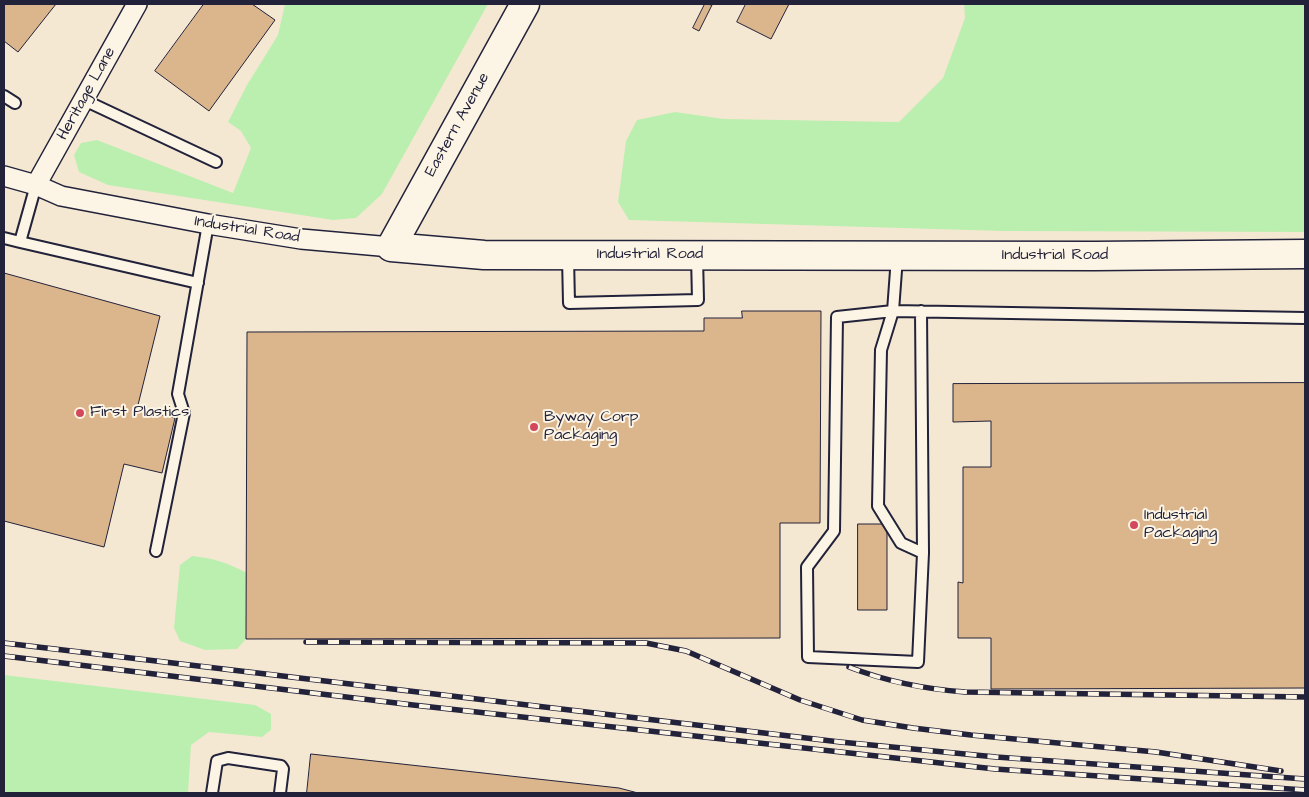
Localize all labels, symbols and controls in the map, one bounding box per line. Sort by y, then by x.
street label: Heritage Lane [54,44,120,144]
street label: Eastern Avenue [421,70,495,180]
street label: Industrial Road [193,212,301,248]
street label: Industrial Road [597,245,703,265]
street label: Industrial Road [1002,246,1108,266]
place label: First Plastics [90,403,189,423]
marker: First Plastics [74,407,86,419]
place label: Byway Corp Packaging [544,408,638,446]
marker: Byway Corp Packaging [528,421,540,433]
place label: Industrial Packaging [1144,506,1217,544]
marker: Industrial Packaging [1128,519,1140,531]

